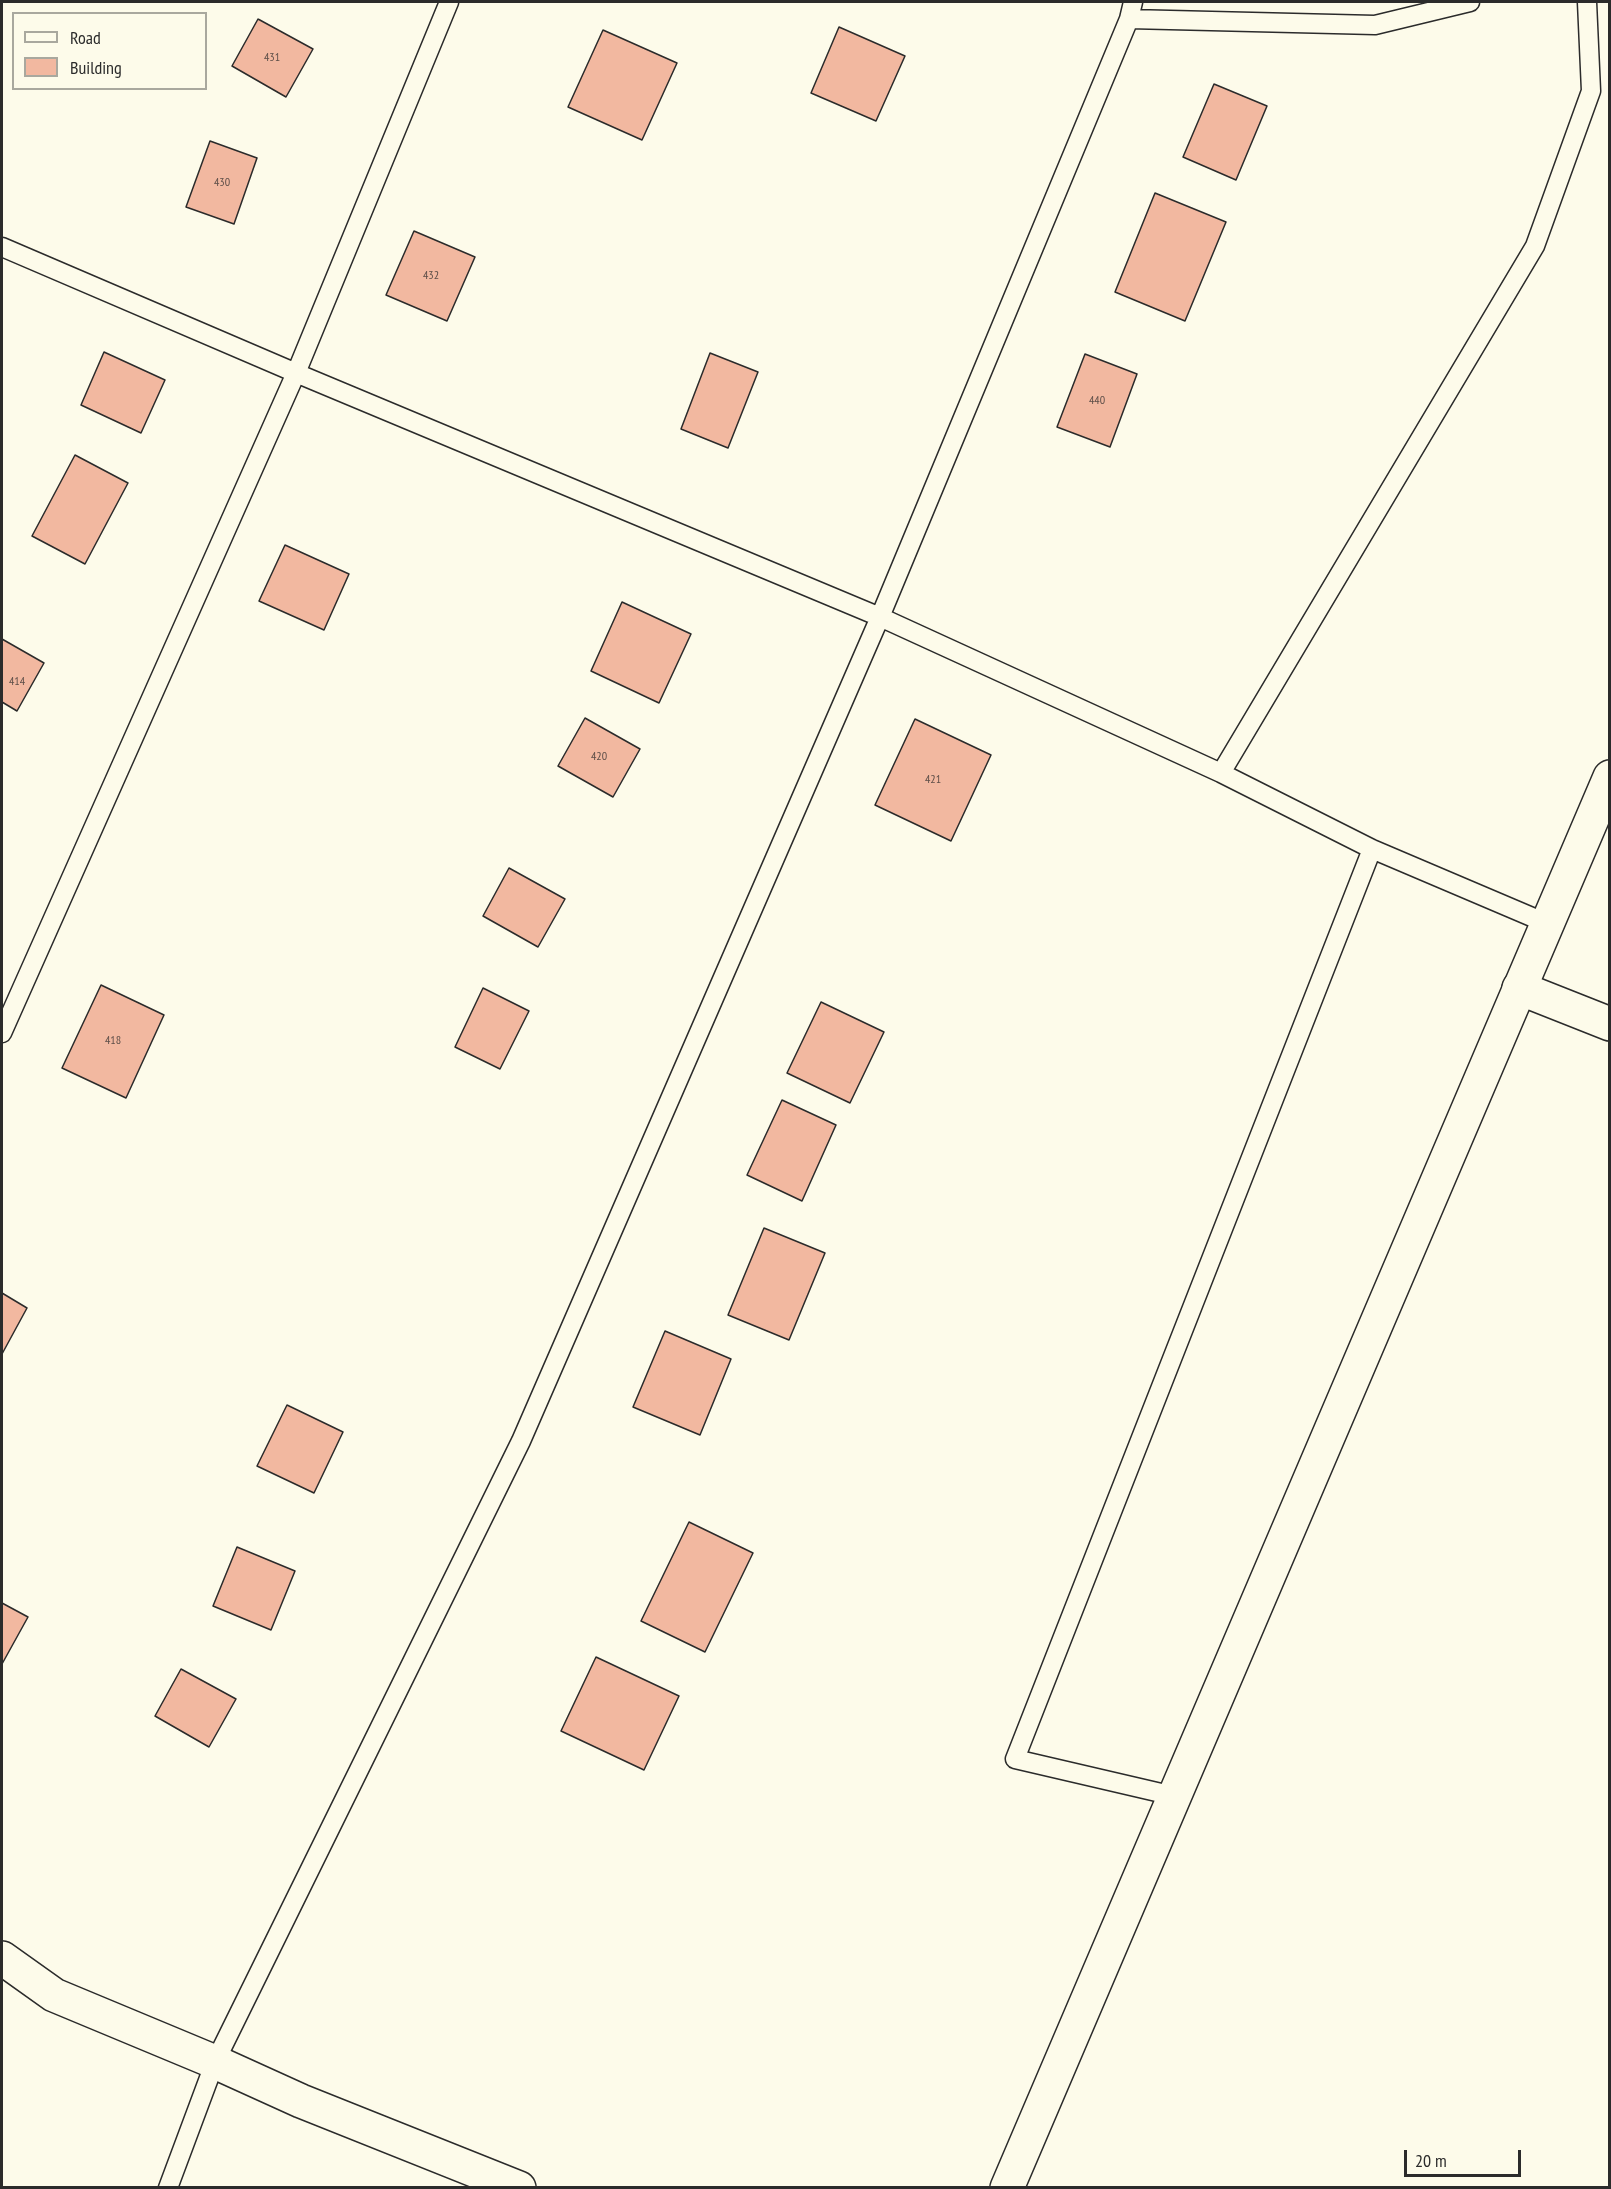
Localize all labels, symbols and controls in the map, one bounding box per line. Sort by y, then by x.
legend [12,12,207,90]
text: Road [70,26,101,49]
house number: 431 [264,51,280,65]
text: Building [70,56,122,79]
house number: 430 [214,176,230,190]
house number: 432 [423,269,439,283]
house number: 440 [1089,394,1105,408]
house number: 414 [9,675,25,689]
house number: 420 [591,750,607,764]
house number: 421 [925,773,941,787]
house number: 418 [105,1034,121,1048]
scale bar [1407,2138,1524,2176]
text: 20 m [1415,2149,1447,2172]

